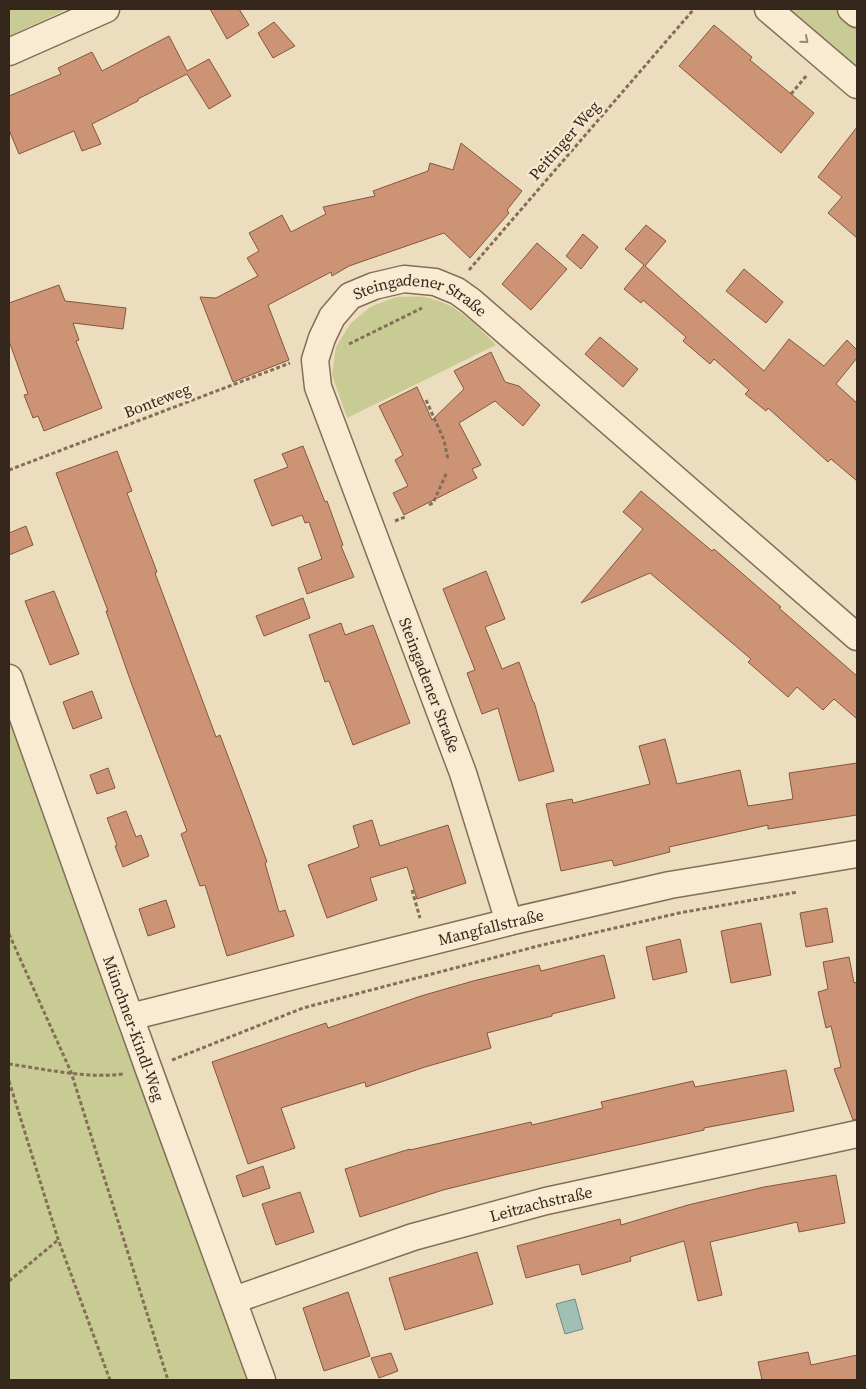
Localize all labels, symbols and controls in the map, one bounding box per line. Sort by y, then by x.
one-way arrow [800,35,809,44]
street label: Peitinger Weg [523,96,605,184]
street label: Steingadener Straße [349,268,492,321]
street label: Bonteweg [120,377,194,423]
street label: Steingadener Straße [394,614,466,756]
street label: Mangfallstraße [436,903,546,950]
street label: Münchner-Kindl-Weg [98,952,170,1104]
street label: Leitzachstraße [487,1180,594,1227]

